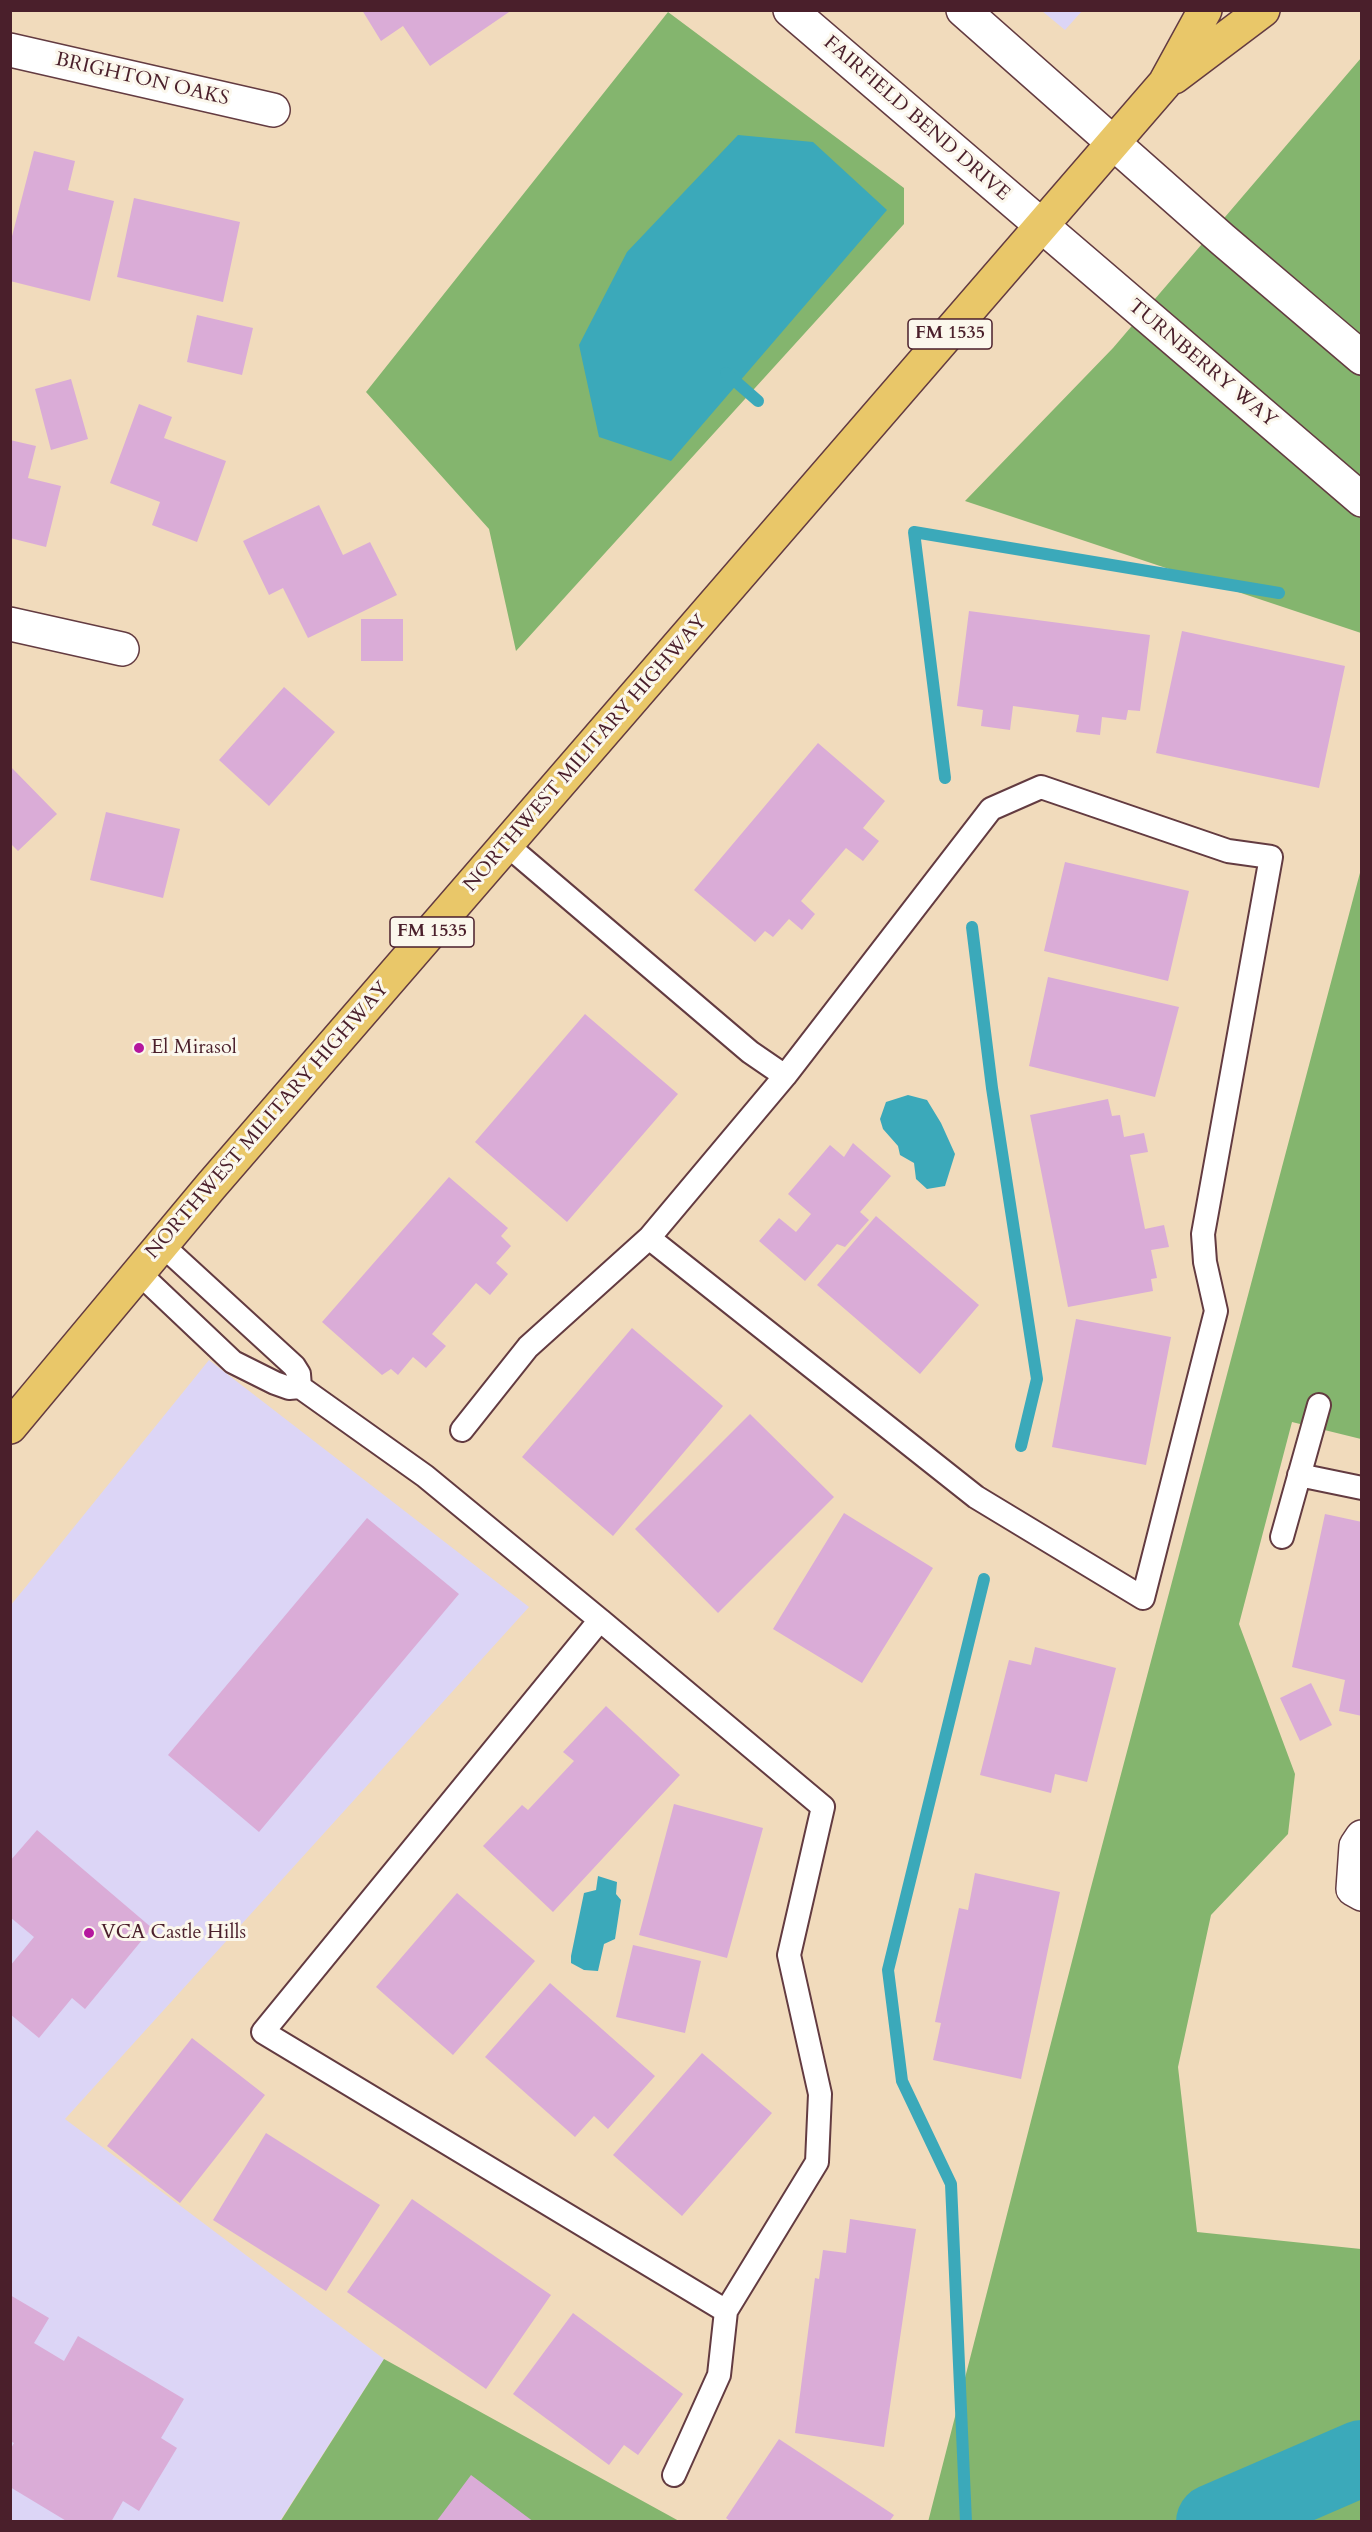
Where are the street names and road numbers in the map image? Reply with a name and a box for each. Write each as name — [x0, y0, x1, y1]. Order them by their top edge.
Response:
street label: FAIRFIELD BEND DRIVE — [818, 31, 1014, 207]
street label: BRIGHTON OAKS — [53, 48, 231, 112]
street label: TURNBERRY WAY — [1123, 295, 1281, 433]
road number: FM 1535 — [908, 319, 992, 349]
street label: NORTHWEST MILITARY HIGHWAY — [459, 611, 713, 897]
road number: FM 1535 — [390, 917, 474, 947]
street label: NORTHWEST MILITARY HIGHWAY — [141, 978, 395, 1264]

